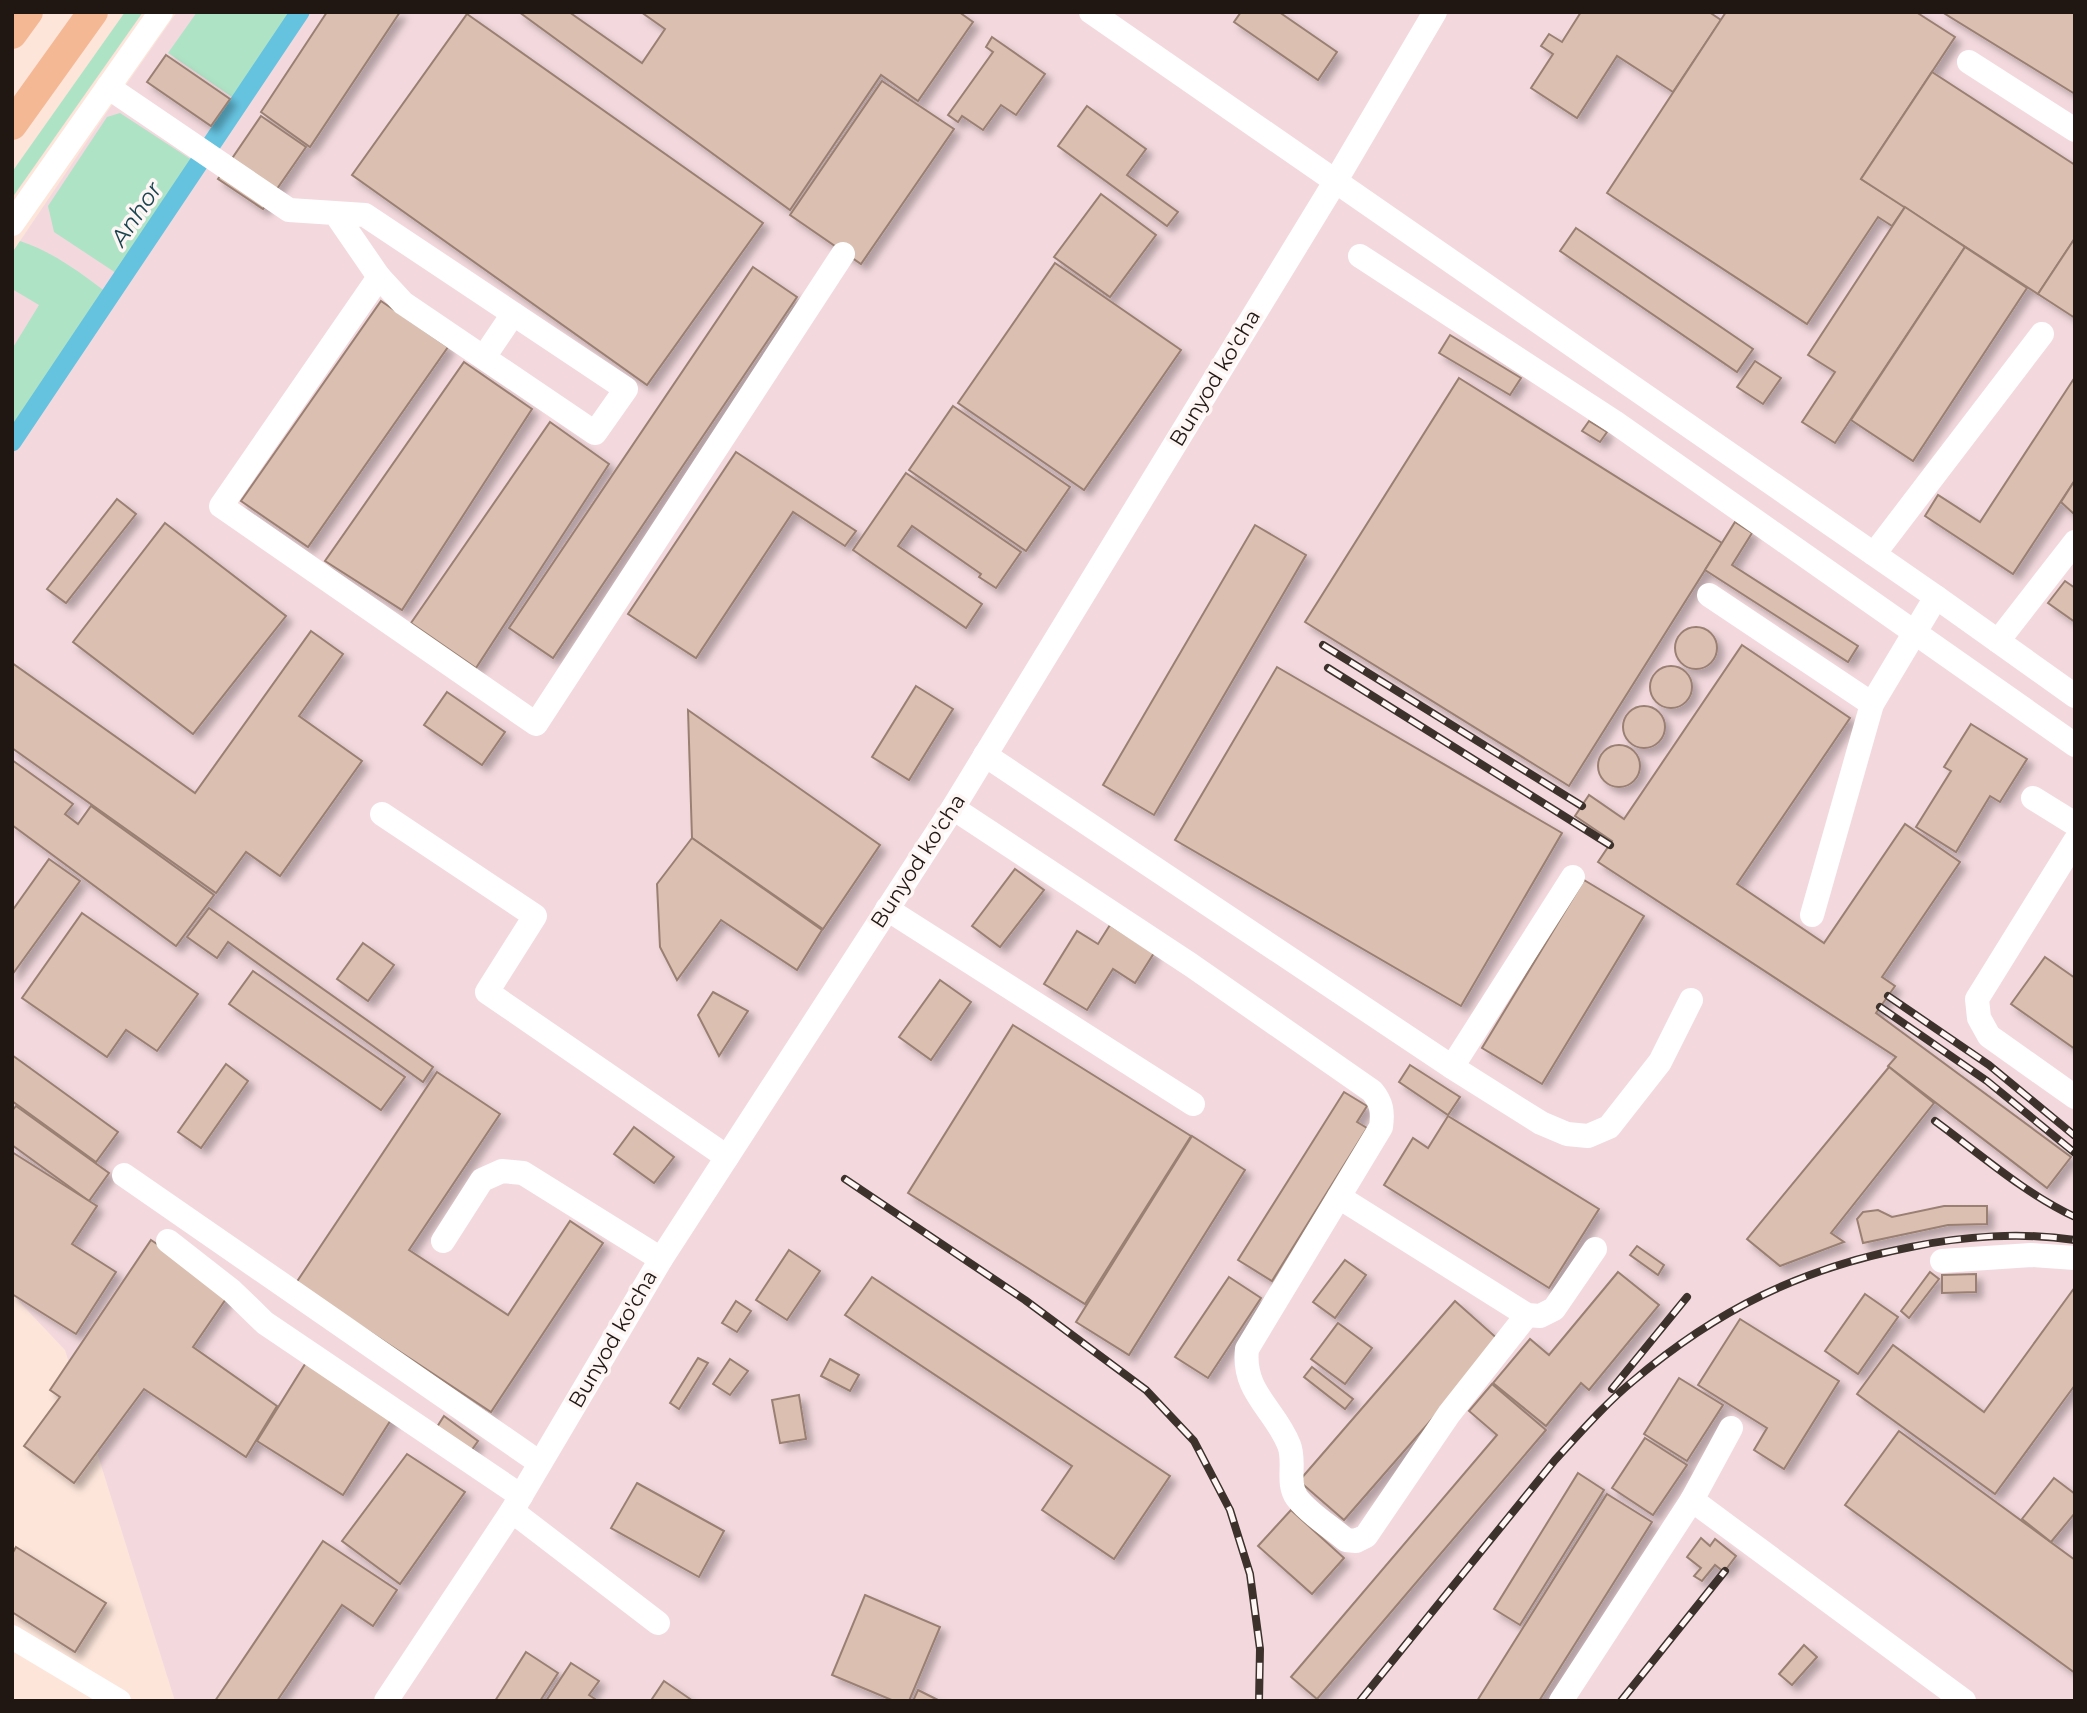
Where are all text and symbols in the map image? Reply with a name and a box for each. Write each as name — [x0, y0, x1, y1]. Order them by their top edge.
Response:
water label: Anhor — [103, 176, 168, 253]
street label: Bunyod ko'cha — [1164, 305, 1265, 451]
street label: Bunyod ko'cha — [865, 789, 970, 932]
street label: Bunyod ko'cha — [563, 1265, 662, 1412]

